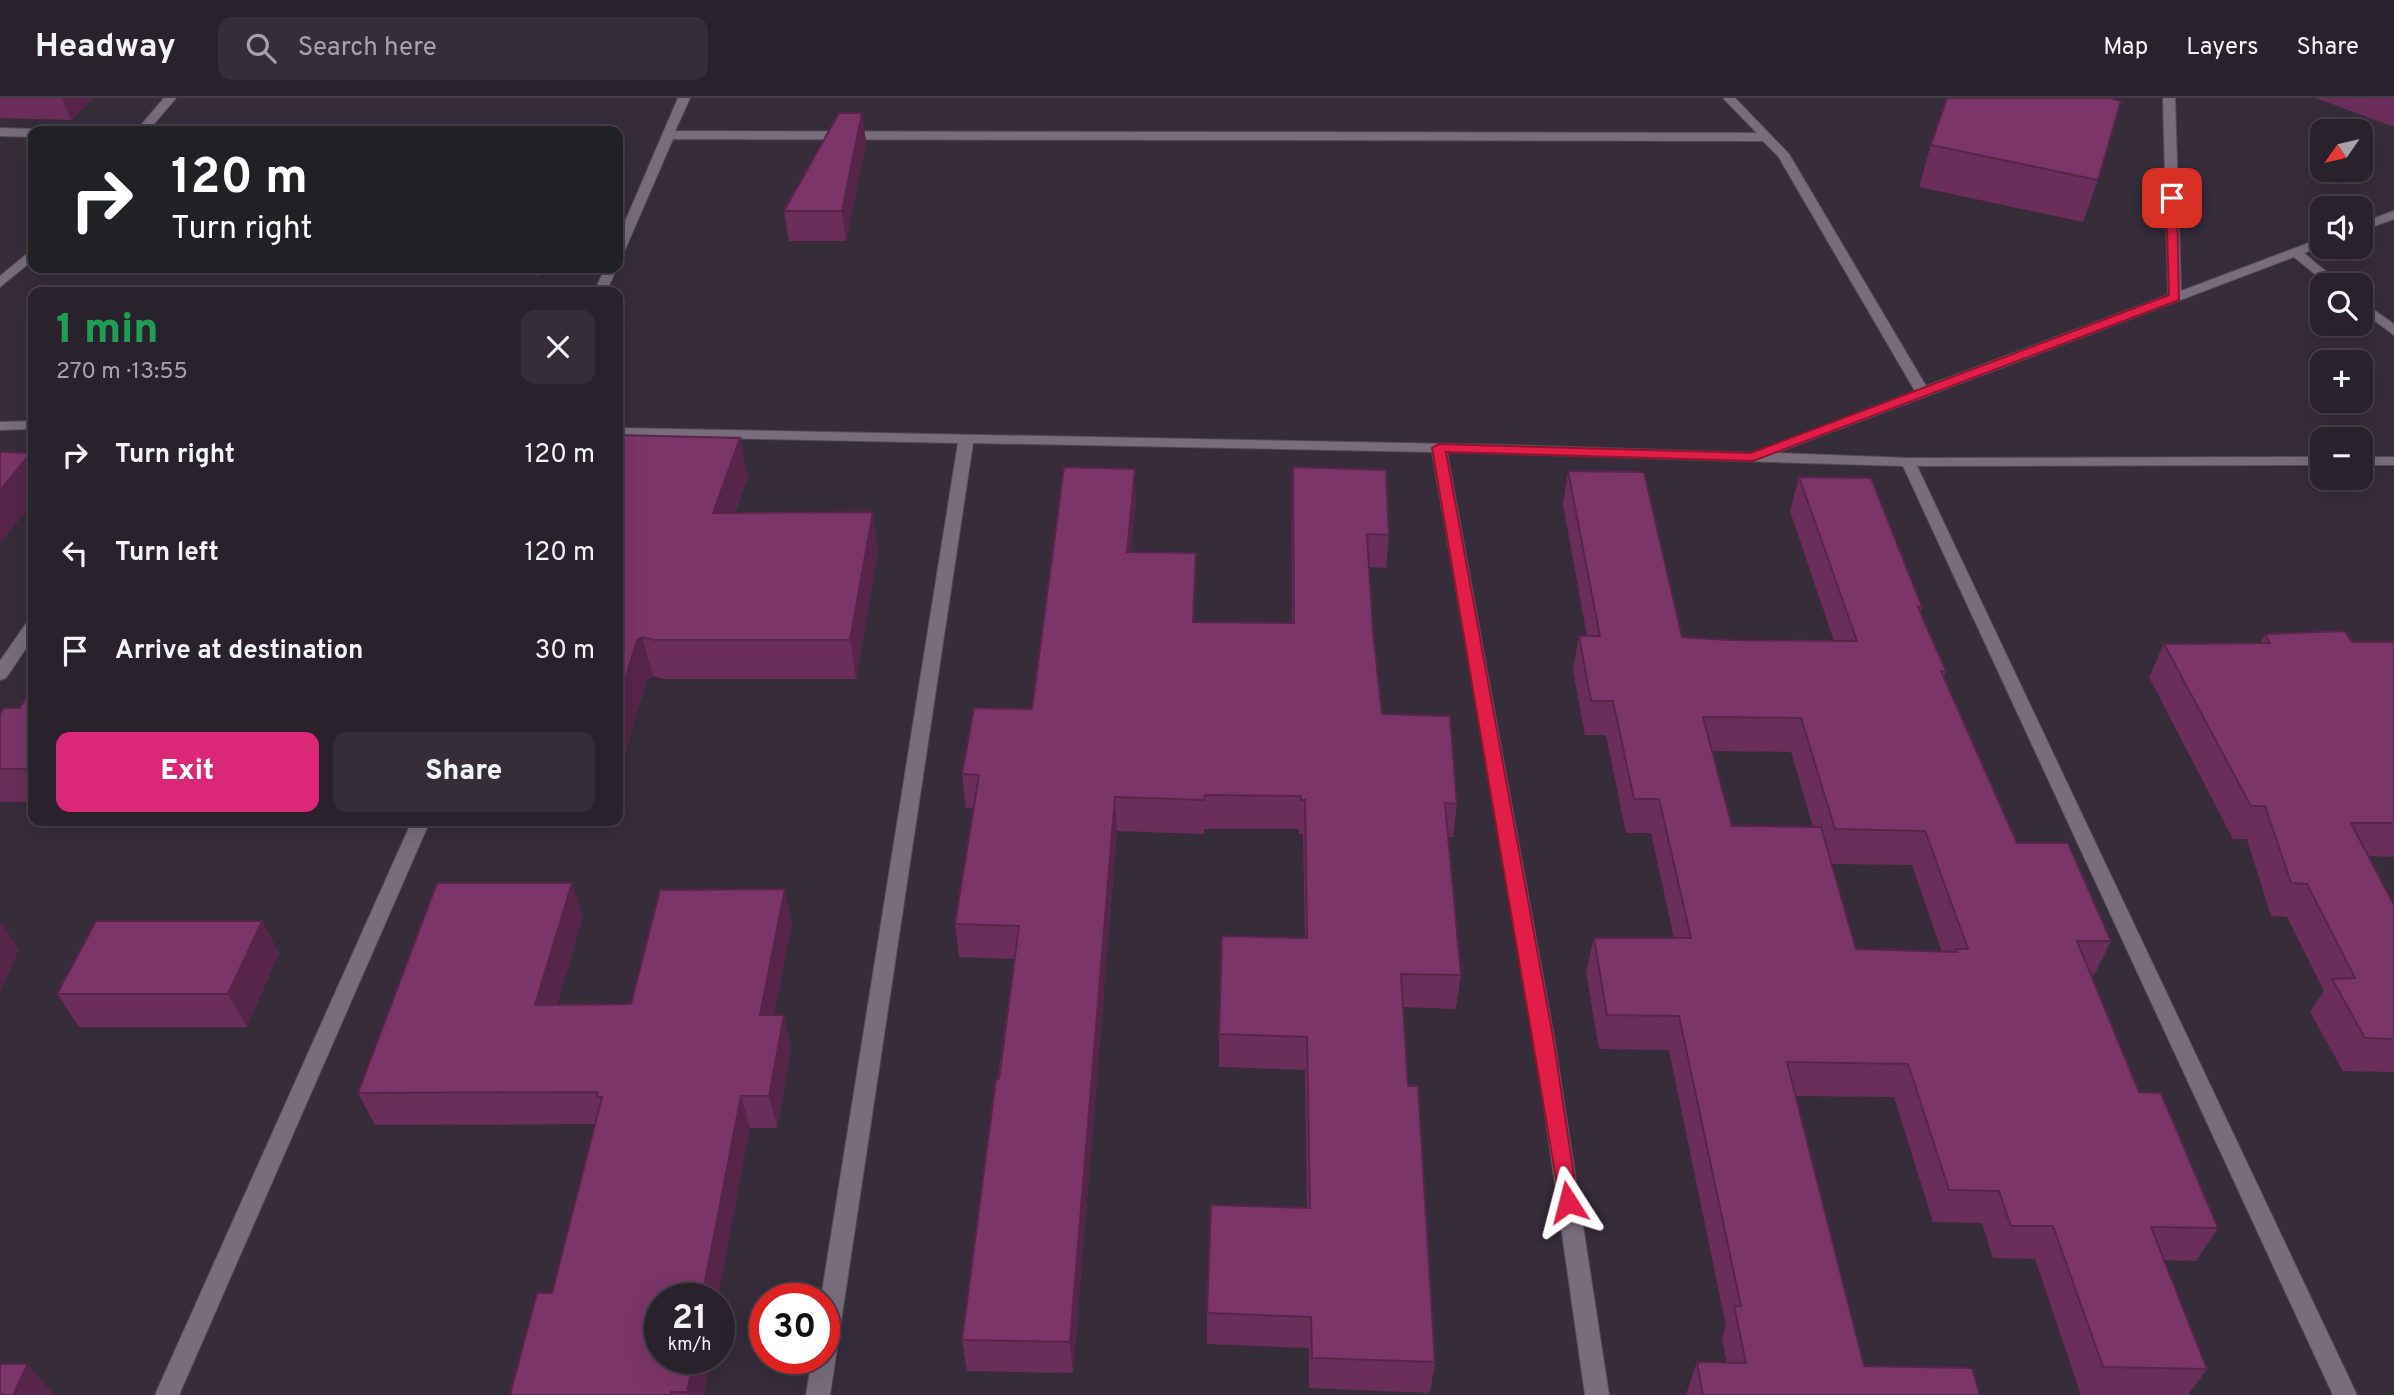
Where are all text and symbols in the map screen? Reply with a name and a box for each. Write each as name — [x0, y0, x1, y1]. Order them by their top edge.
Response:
search box — [218, 17, 708, 80]
text: Headway — [35, 27, 176, 69]
icon: search — [242, 29, 280, 67]
text: Search here — [298, 32, 437, 65]
text: Map — [2103, 33, 2148, 63]
text: Layers — [2186, 33, 2258, 63]
text: Share — [2296, 33, 2359, 63]
north arrow — [2310, 119, 2373, 182]
map controls — [2310, 119, 2373, 490]
text: 120 m — [171, 149, 308, 211]
icon: right — [56, 154, 147, 245]
pin — [2142, 168, 2202, 228]
icon: arrive — [2153, 179, 2191, 217]
button: sound — [2310, 196, 2373, 259]
text: Turn right — [171, 210, 313, 250]
button: search — [2310, 273, 2373, 336]
text: 1 min — [56, 305, 159, 358]
button: close — [521, 310, 595, 384]
button: + — [2310, 350, 2373, 413]
text: 270 m · 13:55 — [56, 358, 188, 387]
button: − — [2310, 427, 2373, 490]
icon: right — [56, 436, 94, 474]
text: Turn right — [115, 439, 235, 472]
text: 120 m — [525, 439, 595, 472]
icon: left — [56, 534, 94, 572]
text: Turn left — [115, 537, 219, 570]
text: 120 m — [525, 537, 595, 570]
icon: arrive — [56, 632, 94, 670]
text: Arrive at destination — [115, 635, 363, 668]
text: 30 m — [535, 635, 595, 668]
button: Exit — [56, 732, 319, 812]
button: Share — [333, 732, 595, 812]
position arrow — [1531, 1165, 1605, 1239]
speed limit sign: 30 — [749, 1283, 840, 1374]
text: 21 — [672, 1297, 707, 1341]
text: km/h — [668, 1334, 711, 1357]

